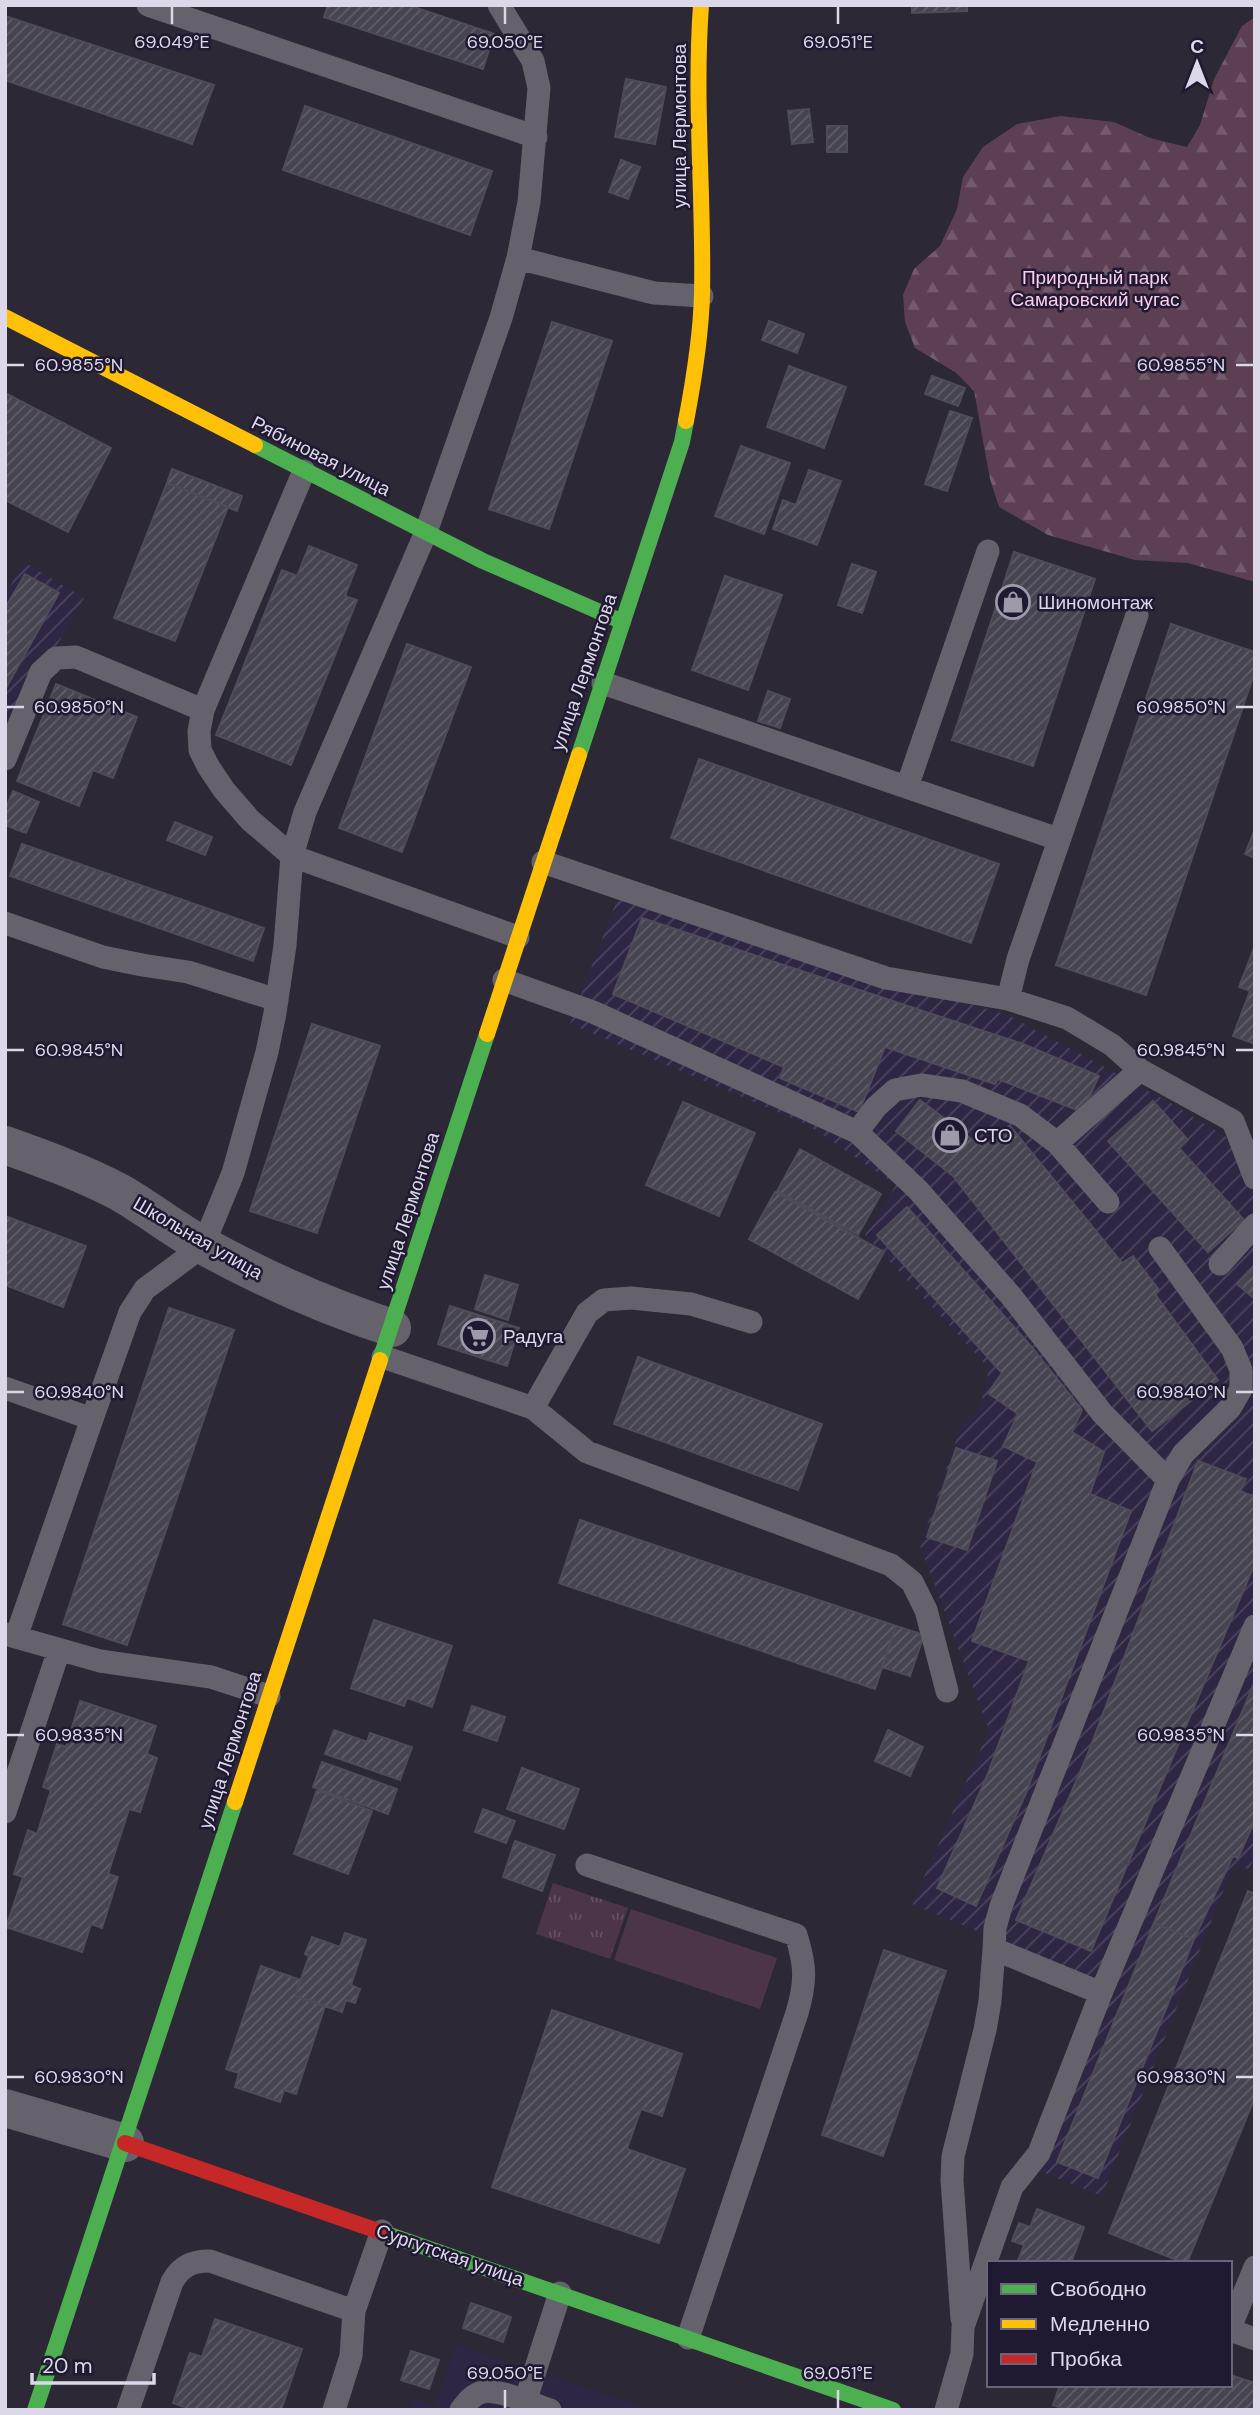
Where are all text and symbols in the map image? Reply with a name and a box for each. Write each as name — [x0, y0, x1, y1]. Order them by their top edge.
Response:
north arrow — [1162, 28, 1232, 98]
text: 69.049°E — [134, 30, 210, 54]
text: 69.050°E — [467, 30, 543, 54]
text: 69.051°E — [803, 30, 873, 54]
text: С — [1190, 34, 1204, 59]
street label: улица Лермонтова — [667, 43, 692, 208]
park label: Природный парк Самаровский чугас — [1010, 265, 1180, 312]
text: 60.9855°N — [35, 353, 123, 377]
text: 60.9855°N — [1137, 353, 1225, 377]
street label: Рябиновая улица — [247, 410, 395, 502]
shop icon: Шиномонтаж — [994, 583, 1032, 621]
street label: улица Лермонтова — [545, 590, 623, 754]
place label: Шиномонтаж — [1038, 590, 1153, 615]
text: 60.9850°N — [34, 695, 124, 719]
text: 60.9850°N — [1136, 695, 1226, 719]
text: 60.9845°N — [35, 1038, 123, 1062]
text: 60.9845°N — [1137, 1038, 1225, 1062]
shop icon: СТО — [931, 1116, 969, 1154]
place label: СТО — [974, 1123, 1013, 1148]
street label: улица Лермонтова — [371, 1128, 445, 1293]
street label: Школьная улица — [129, 1191, 268, 1285]
supermarket icon: Радуга — [459, 1317, 497, 1355]
place label: Радуга — [503, 1324, 564, 1349]
text: 60.9840°N — [34, 1380, 124, 1404]
text: 60.9840°N — [1136, 1380, 1226, 1404]
street label: улица Лермонтова — [193, 1667, 267, 1832]
text: 60.9835°N — [35, 1723, 123, 1747]
text: 60.9835°N — [1137, 1723, 1225, 1747]
text: 60.9830°N — [34, 2065, 124, 2089]
text: 60.9830°N — [1136, 2065, 1226, 2089]
street label: Сургутская улица — [373, 2218, 528, 2292]
legend — [987, 2261, 1232, 2387]
text: Свободно — [1050, 2275, 1147, 2303]
text: Медленно — [1050, 2310, 1150, 2338]
scale bar — [32, 2342, 154, 2386]
text: Пробка — [1050, 2345, 1122, 2373]
text: 20 m — [42, 2352, 93, 2380]
text: 69.050°E — [467, 2361, 543, 2385]
text: 69.051°E — [803, 2361, 873, 2385]

